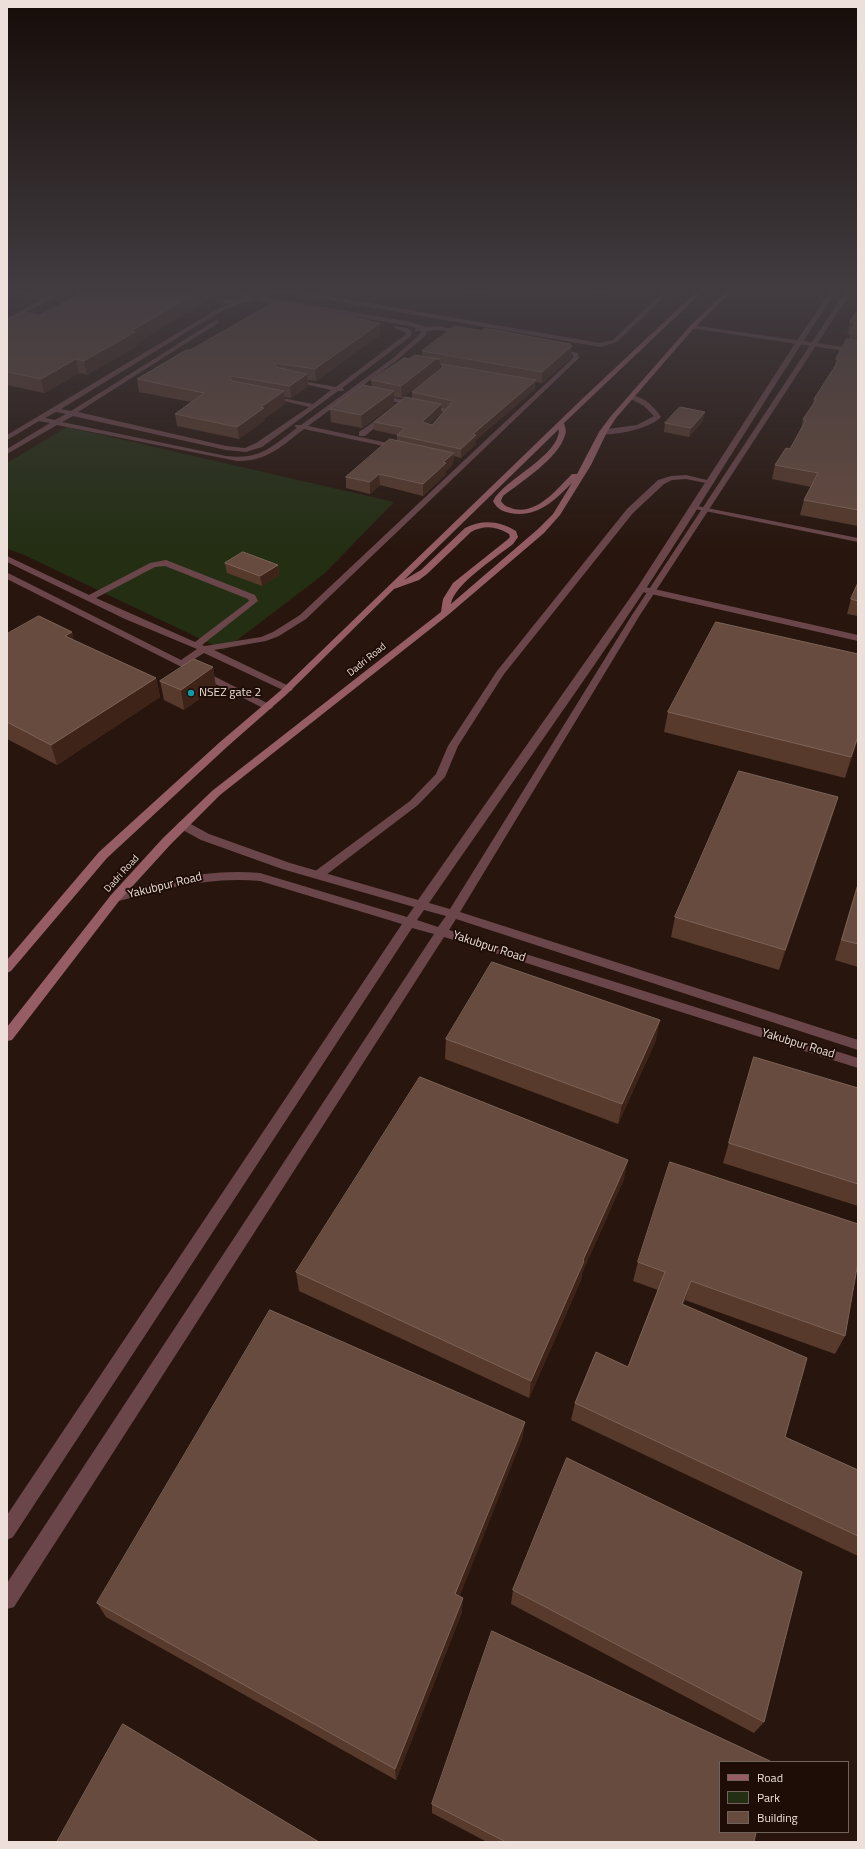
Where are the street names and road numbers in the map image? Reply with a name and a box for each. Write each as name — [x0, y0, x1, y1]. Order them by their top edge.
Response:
street label: Dadri Road — [345, 641, 389, 679]
street label: Dadri Road — [102, 853, 142, 895]
street label: Yakubpur Road — [127, 870, 203, 902]
street label: Yakubpur Road — [451, 928, 527, 966]
street label: Yakubpur Road — [760, 1026, 836, 1062]

